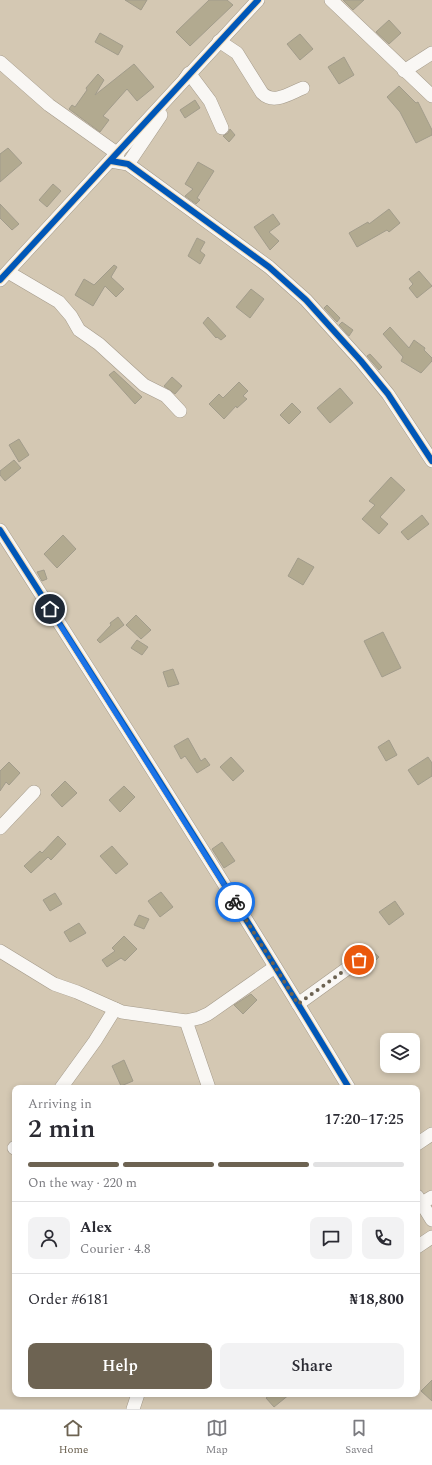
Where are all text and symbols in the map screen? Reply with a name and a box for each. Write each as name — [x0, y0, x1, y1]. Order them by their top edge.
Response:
pin — [33, 592, 67, 626]
icon: home — [39, 598, 61, 620]
courier — [215, 882, 255, 922]
icon: bike — [224, 891, 246, 913]
pin — [342, 943, 376, 977]
icon: bag — [348, 949, 370, 971]
map controls — [380, 1033, 420, 1073]
button: layers — [380, 1033, 420, 1073]
text: Arriving in — [28, 1094, 92, 1114]
text: 17:20–17:25 — [324, 1108, 404, 1131]
text: 2 min — [28, 1109, 95, 1149]
text: On the way · 220 m — [28, 1173, 137, 1193]
text: Alex — [80, 1216, 112, 1239]
button: person — [28, 1217, 70, 1259]
button: chat — [310, 1217, 352, 1259]
button: phone — [362, 1217, 404, 1259]
text: Courier · 4.8 — [80, 1239, 150, 1259]
text: Order #6181 — [28, 1288, 109, 1311]
text: ₦18,800 — [349, 1288, 404, 1311]
button: Help — [28, 1343, 212, 1389]
button: Share — [220, 1343, 404, 1389]
tab: Home — [59, 1417, 88, 1458]
tab: Map — [206, 1417, 228, 1458]
tab: Saved — [345, 1417, 373, 1458]

